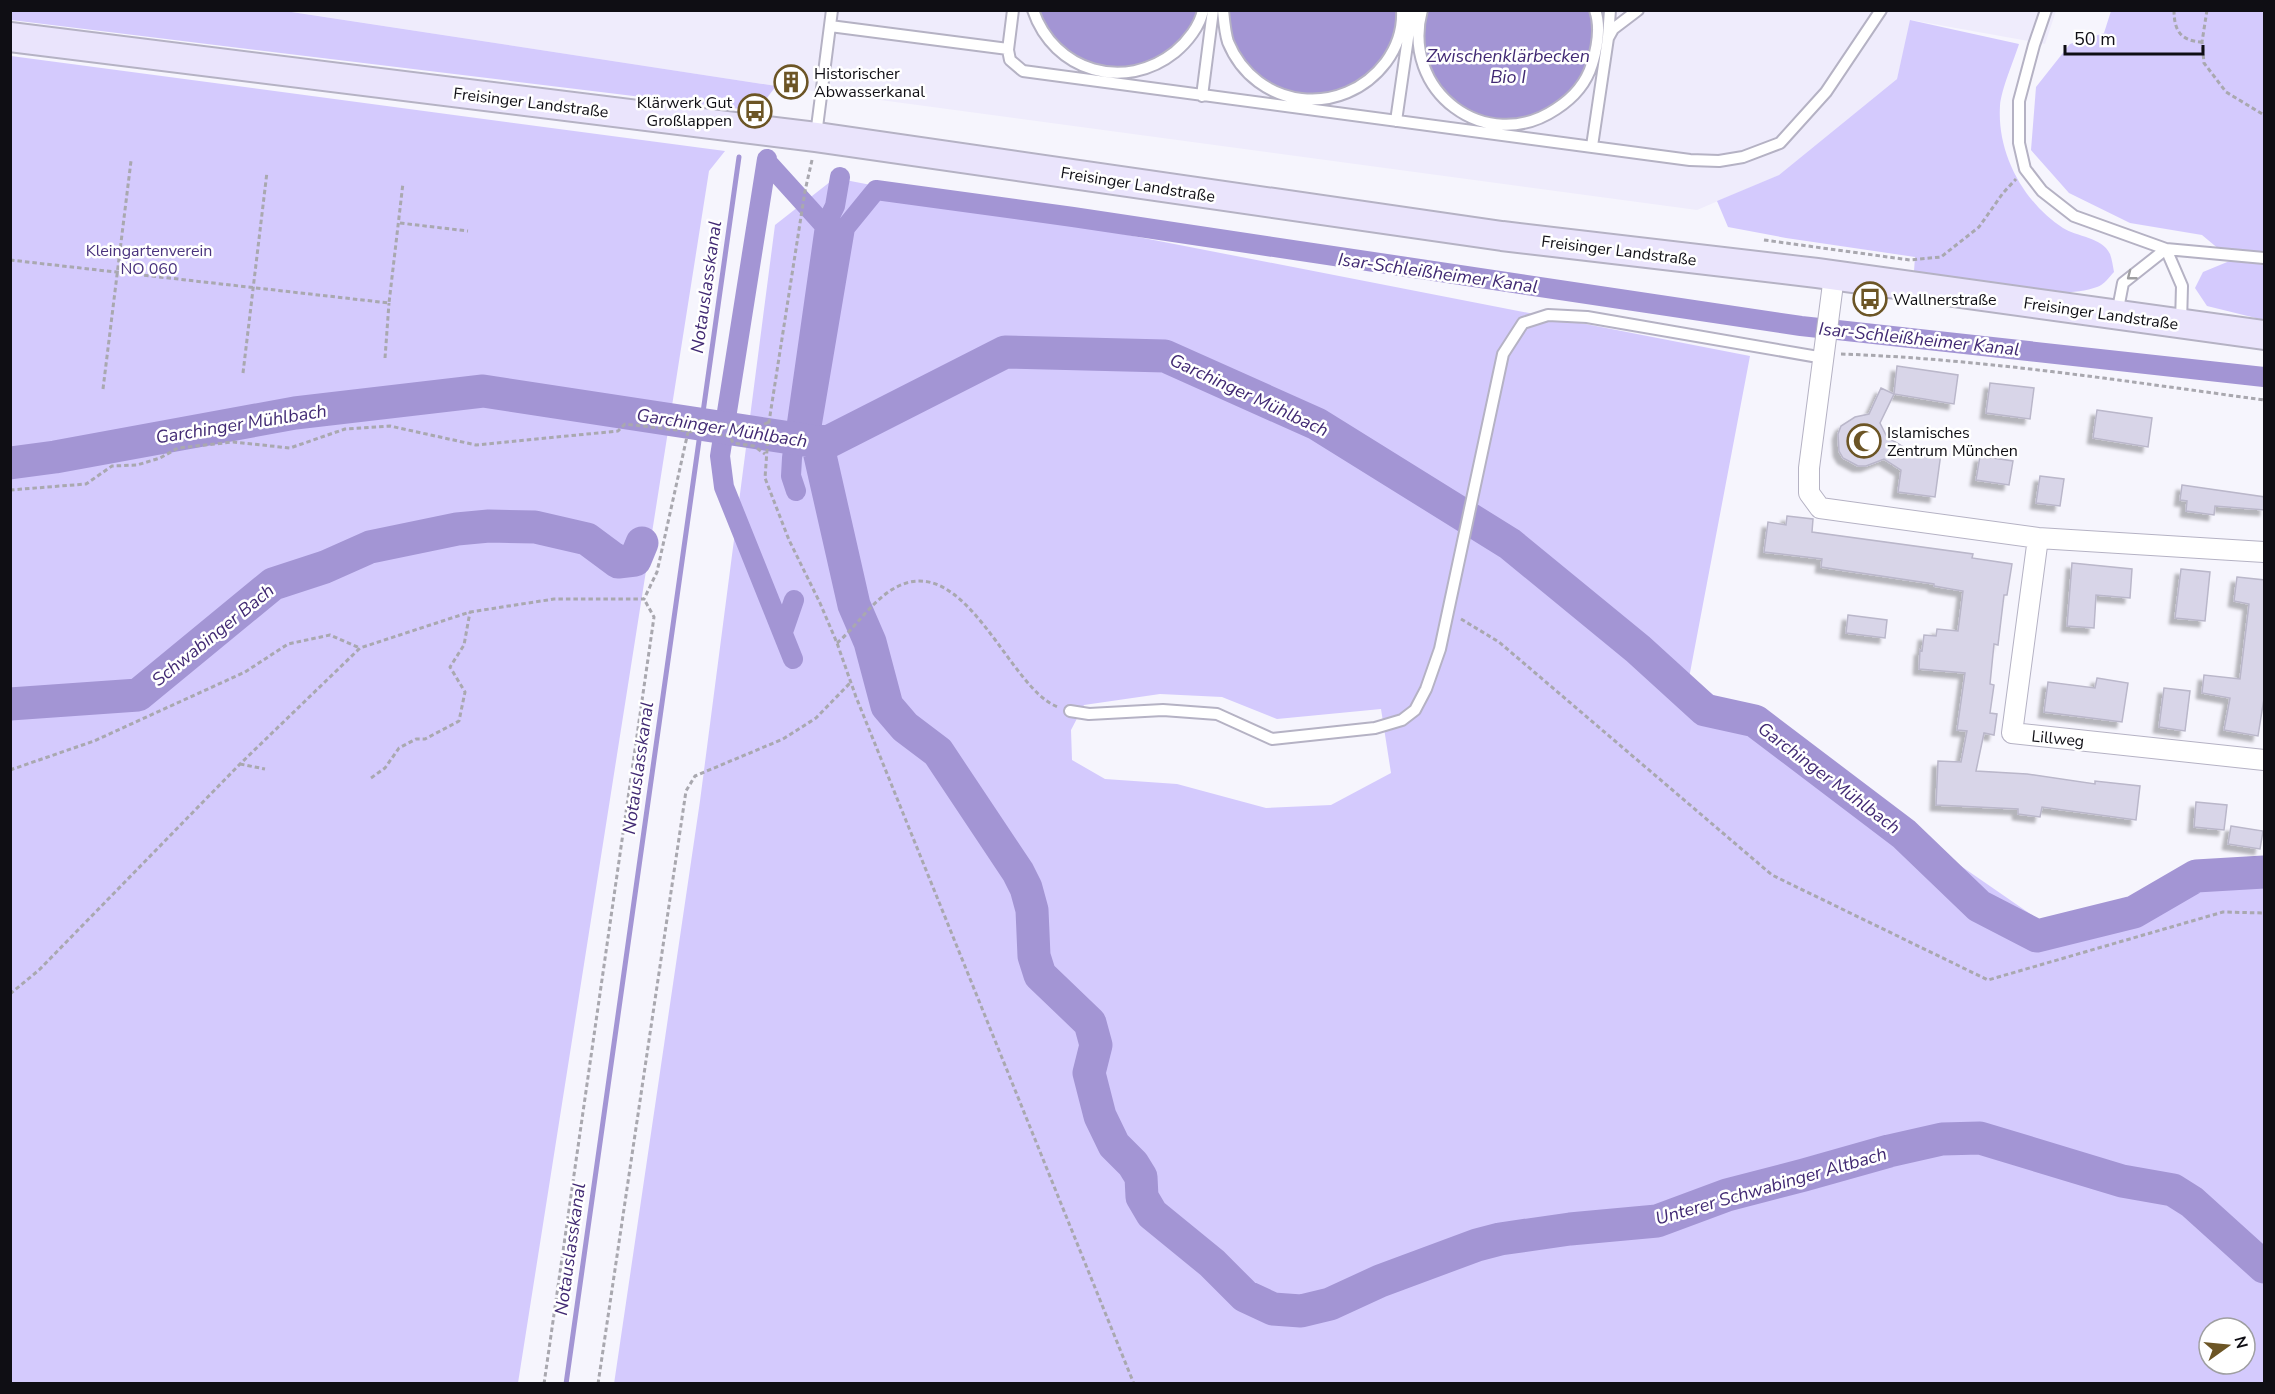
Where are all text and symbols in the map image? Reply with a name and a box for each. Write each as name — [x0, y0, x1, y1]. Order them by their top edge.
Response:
scale bar — [2065, 18, 2203, 56]
text: 50 m — [2074, 27, 2116, 51]
water label: Zwischenklärbecken Bio I — [1426, 44, 1590, 89]
place label: Historischer Abwasserkanal — [814, 63, 925, 103]
building icon: Historischer Abwasserkanal — [773, 64, 809, 100]
street label: Freisinger Landstraße — [452, 83, 610, 123]
place label: Klärwerk Gut Großlappen — [637, 92, 732, 132]
bus stop icon: Klärwerk Gut Großlappen — [737, 93, 773, 129]
street label: Freisinger Landstraße — [1059, 162, 1217, 208]
water label: Notauslasskanal — [685, 219, 727, 355]
street label: Freisinger Landstraße — [1540, 231, 1698, 271]
park label: Kleingartenverein NO 060 — [86, 240, 212, 280]
water label: Isar-Schleißheimer Kanal — [1336, 247, 1540, 299]
one-way arrow — [2127, 269, 2138, 280]
bus stop icon: Wallnerstraße — [1852, 281, 1888, 317]
place label: Wallnerstraße — [1893, 289, 1997, 311]
street label: Freisinger Landstraße — [2022, 292, 2180, 336]
water label: Isar-Schleißheimer Kanal — [1817, 317, 2021, 361]
water label: Garchinger Mühlbach — [1166, 348, 1332, 442]
water label: Garchinger Mühlbach — [154, 399, 328, 449]
water label: Garchinger Mühlbach — [635, 403, 809, 453]
place label: Islamisches Zentrum München — [1887, 422, 2018, 462]
mosque icon: Islamisches Zentrum München — [1846, 423, 1882, 459]
water label: Schwabinger Bach — [147, 578, 279, 692]
water label: Notauslasskanal — [617, 700, 659, 836]
water label: Garchinger Mühlbach — [1753, 716, 1905, 840]
street label: Lillweg — [2030, 725, 2085, 753]
water label: Unterer Schwabinger Altbach — [1653, 1141, 1889, 1231]
water label: Notauslasskanal — [549, 1181, 591, 1317]
north arrow — [2197, 1316, 2257, 1376]
text: N — [2228, 1334, 2253, 1351]

